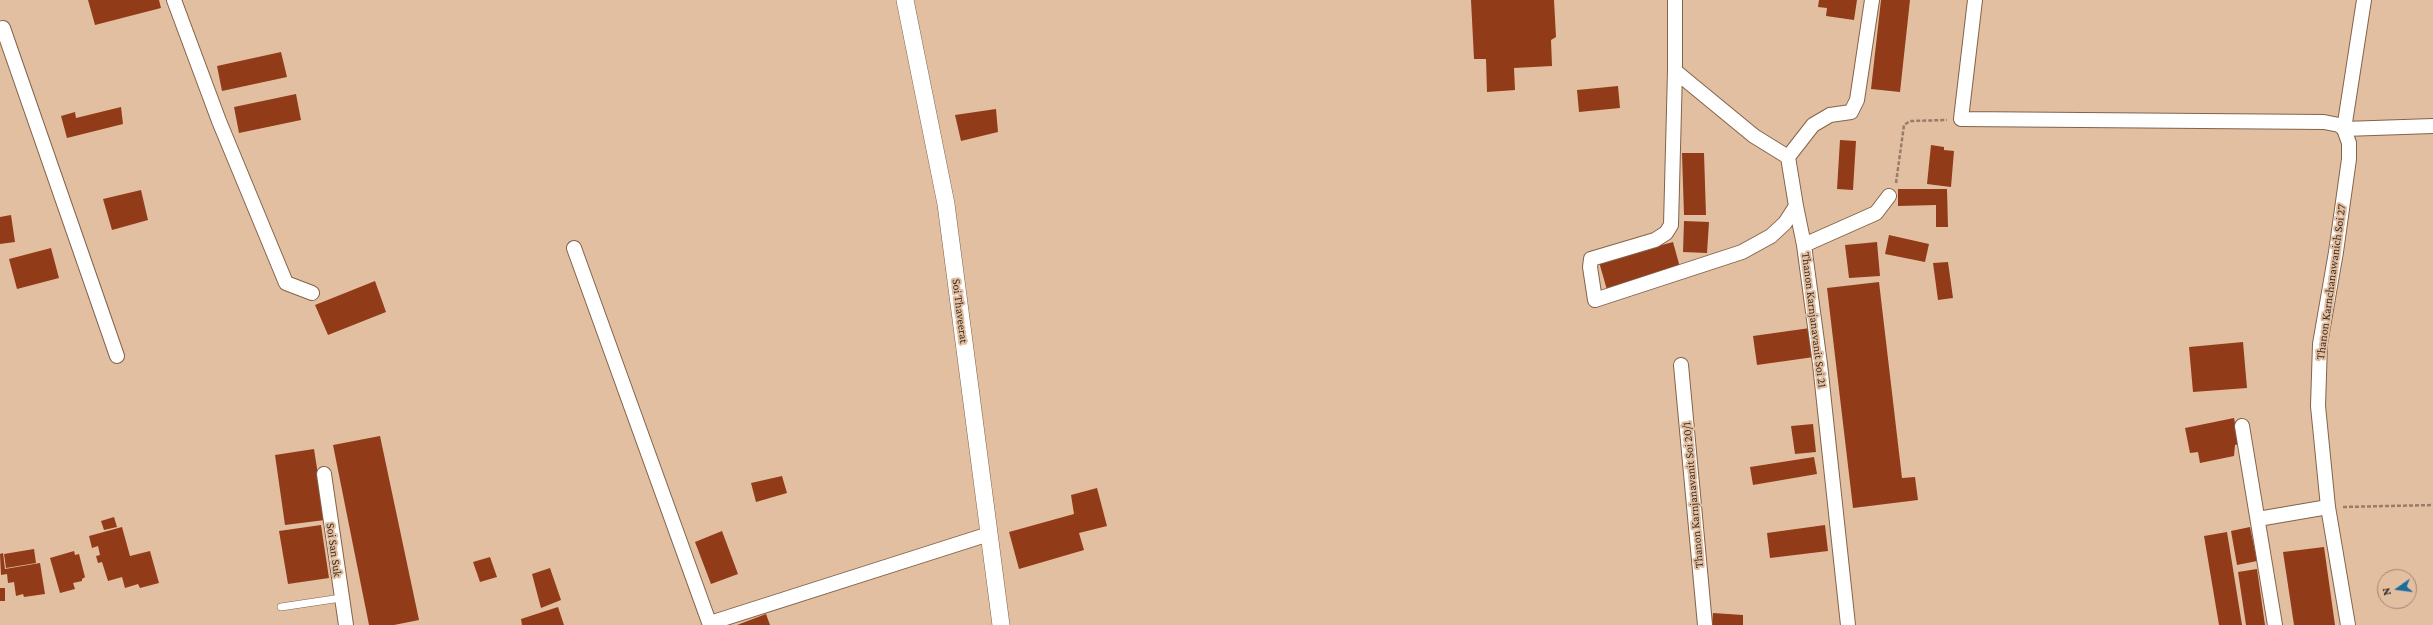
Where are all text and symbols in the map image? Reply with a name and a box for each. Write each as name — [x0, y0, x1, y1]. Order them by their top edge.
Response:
street label: Thanon Karnchanawanich Soi 27 — [2313, 203, 2349, 361]
street label: Thanon Karnjanavanit Soi 21 — [1799, 251, 1829, 389]
street label: Soi Thaveerat — [949, 278, 971, 344]
street label: Thanon Karnjanavanit Soi 20/1 — [1679, 421, 1707, 569]
street label: Soi San Suk — [323, 522, 345, 578]
north arrow — [2377, 569, 2417, 609]
text: N — [2380, 587, 2393, 597]

